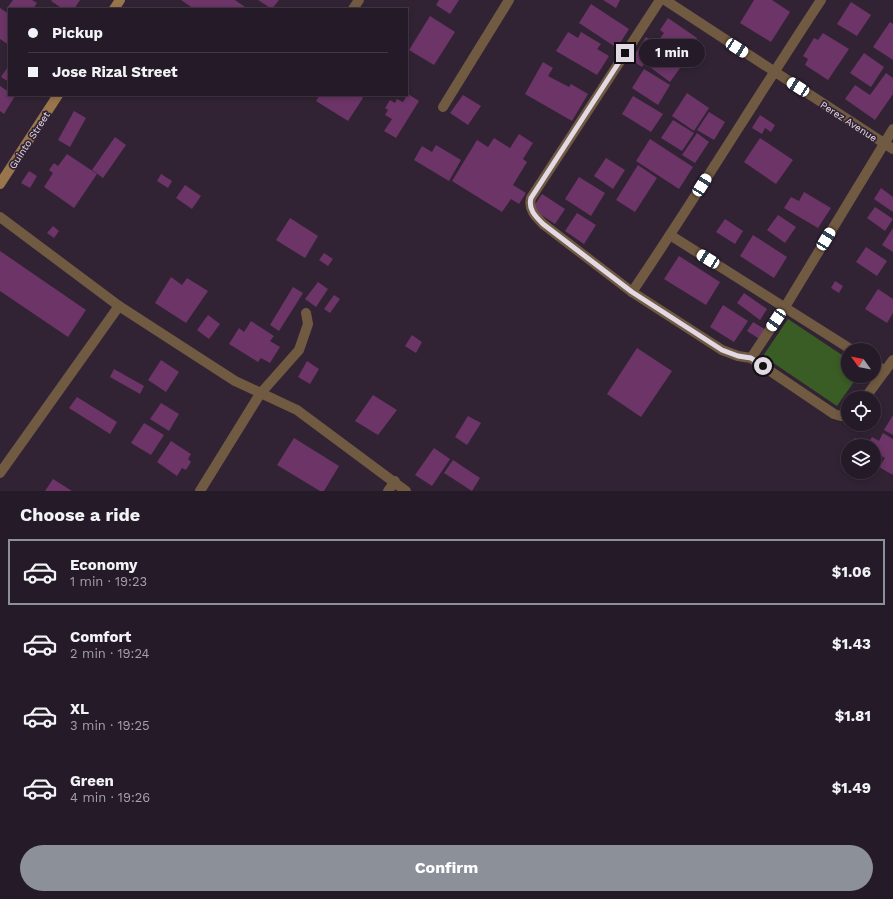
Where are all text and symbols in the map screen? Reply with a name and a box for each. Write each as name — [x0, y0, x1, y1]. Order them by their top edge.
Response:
text: Pickup — [52, 24, 103, 42]
car — [724, 36, 750, 60]
callout: 1 min — [639, 39, 705, 67]
route end — [616, 44, 634, 62]
text: 1 min — [655, 45, 689, 60]
text: Jose Rizal Street — [52, 63, 178, 81]
car — [785, 75, 811, 99]
street label: Perez Avenue — [818, 99, 879, 144]
street label: Guinto Street — [7, 109, 52, 171]
car — [691, 172, 713, 198]
car — [815, 226, 837, 252]
car — [695, 248, 721, 270]
car — [764, 307, 788, 333]
north arrow — [841, 343, 881, 383]
map controls — [841, 343, 881, 479]
route start — [754, 357, 772, 375]
button: locate — [841, 391, 881, 431]
button: layers — [841, 439, 881, 479]
text: Choose a ride — [20, 504, 140, 525]
icon: car — [22, 554, 58, 590]
text: Economy — [70, 556, 137, 574]
text: $1.06 — [832, 563, 871, 581]
text: 1 min · 19:23 — [70, 574, 147, 589]
icon: car — [22, 626, 58, 662]
text: Comfort — [70, 628, 131, 646]
text: $1.43 — [832, 635, 871, 653]
text: 2 min · 19:24 — [70, 646, 150, 661]
icon: car — [22, 698, 58, 734]
text: XL — [70, 700, 89, 718]
text: $1.81 — [835, 707, 871, 725]
text: 3 min · 19:25 — [70, 718, 150, 733]
icon: car — [22, 770, 58, 806]
text: Green — [70, 772, 114, 790]
text: $1.49 — [832, 779, 871, 797]
text: 4 min · 19:26 — [70, 790, 150, 805]
button: Confirm — [20, 845, 873, 891]

